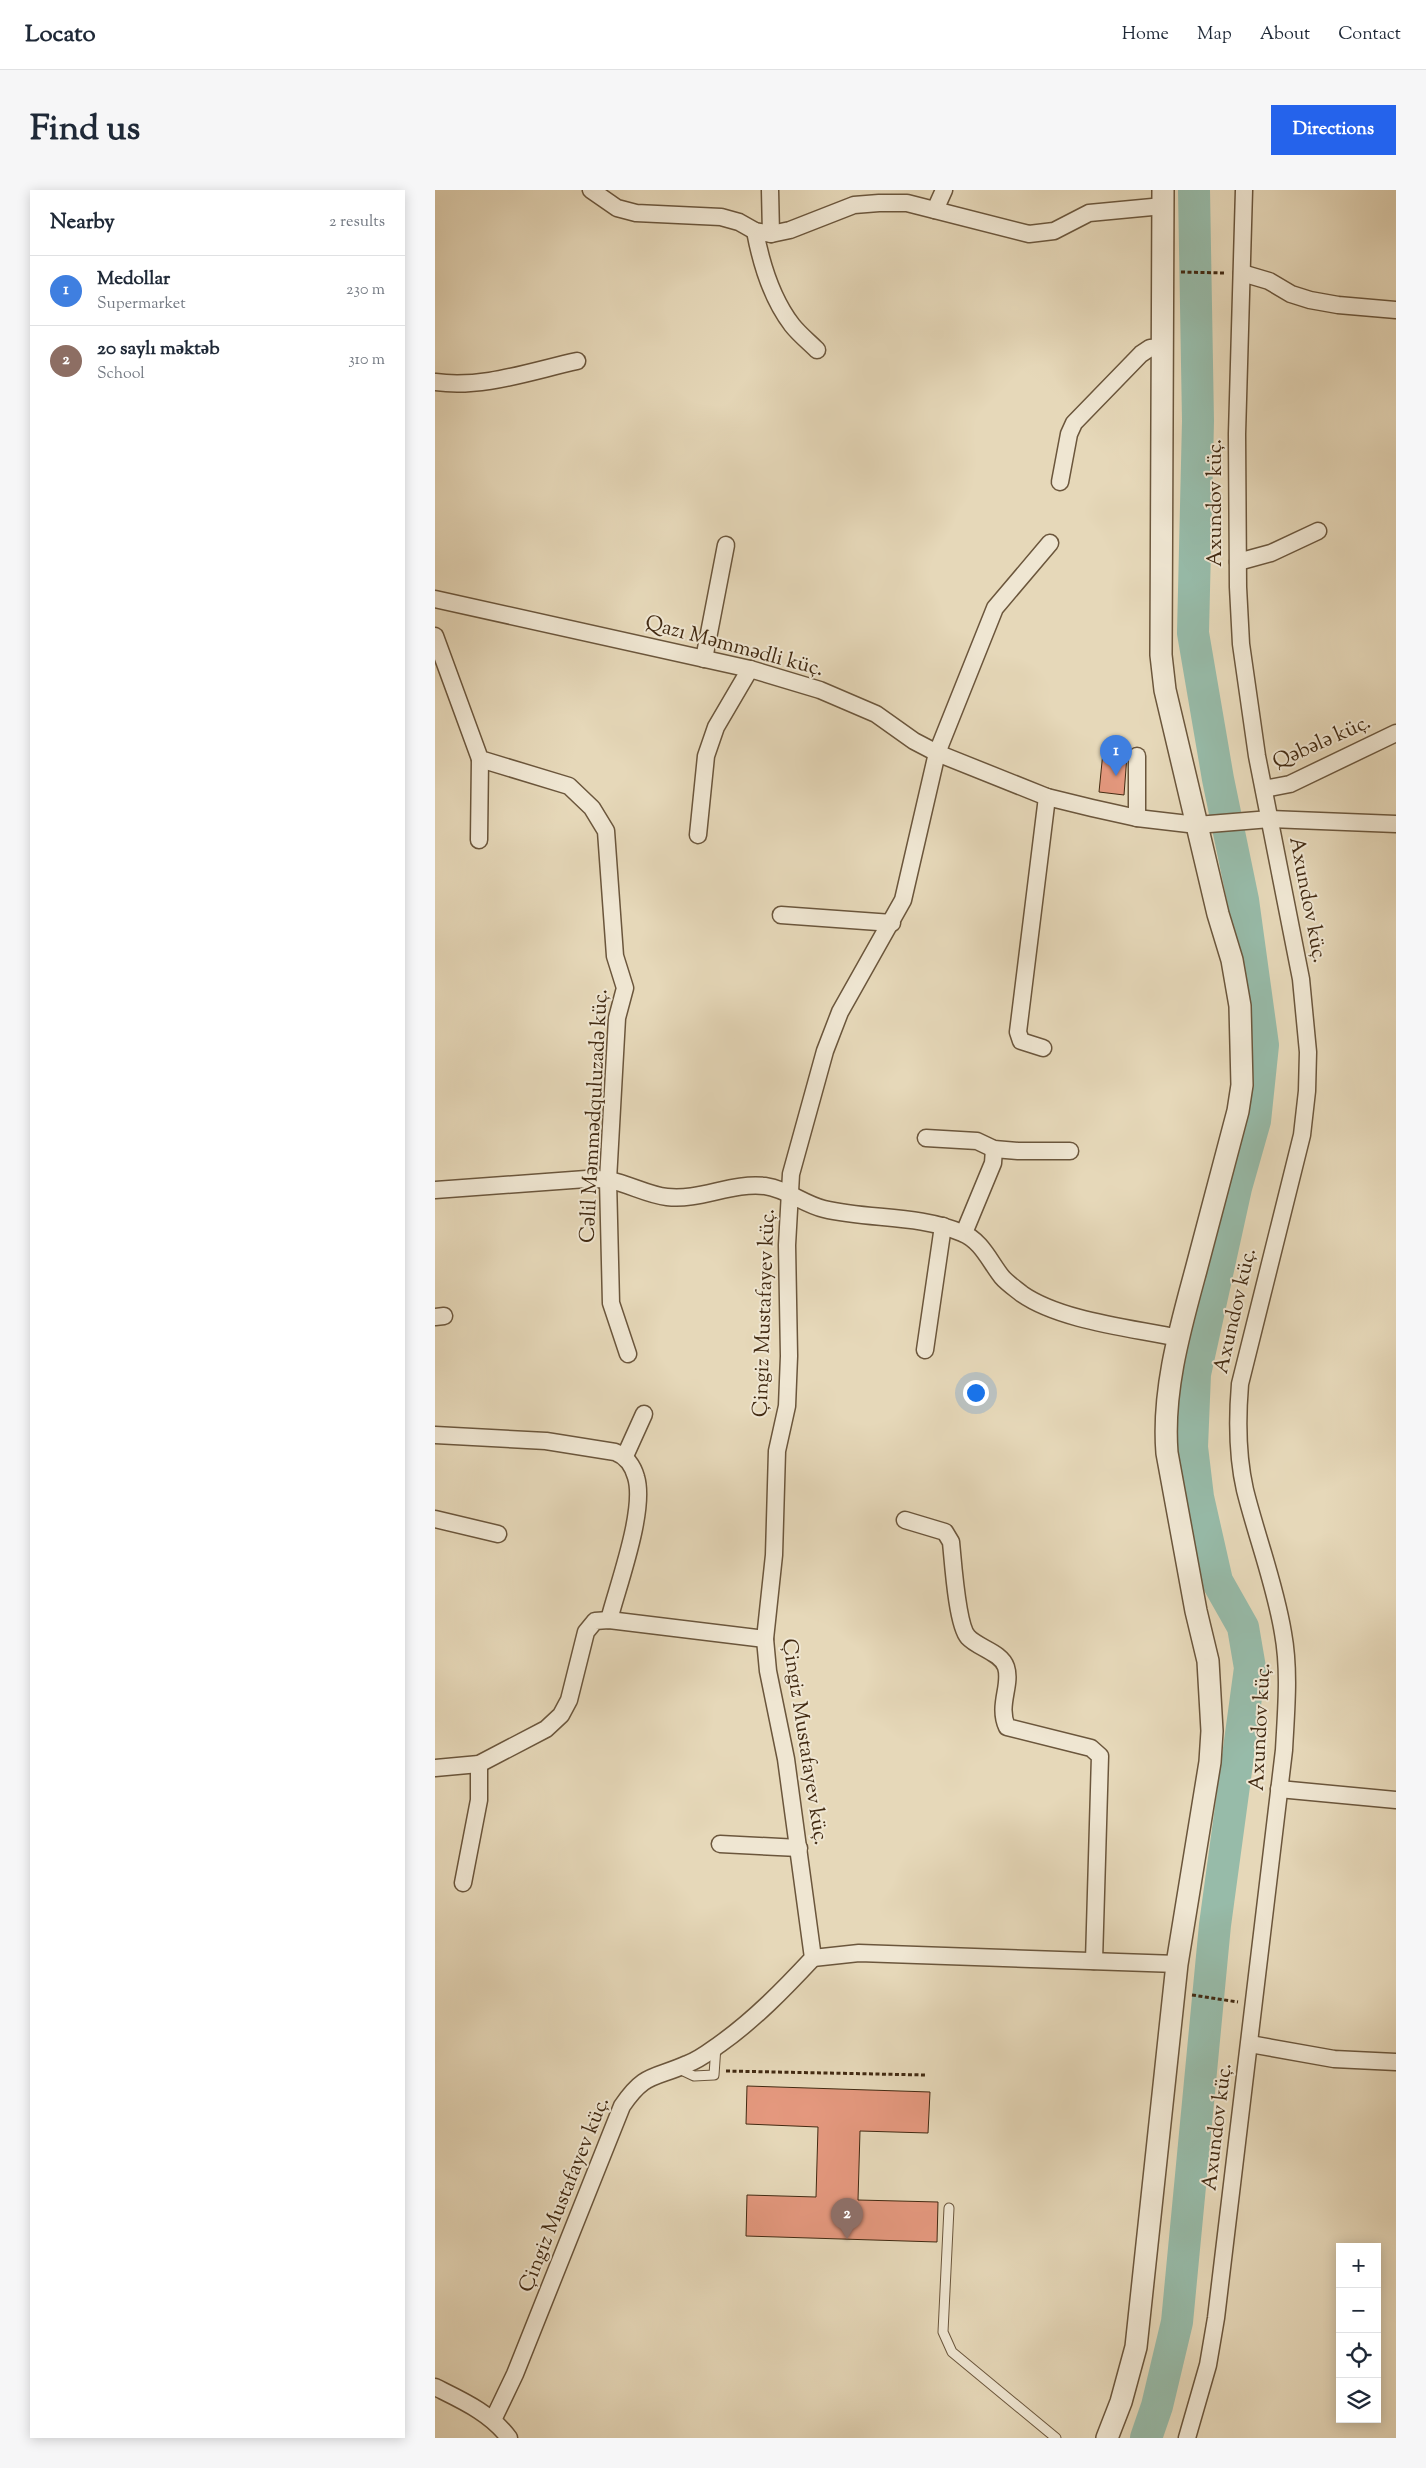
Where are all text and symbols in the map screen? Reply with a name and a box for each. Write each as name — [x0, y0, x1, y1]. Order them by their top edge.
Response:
text: Locato — [25, 18, 96, 52]
text: Home — [1122, 22, 1169, 48]
text: Map — [1197, 22, 1232, 48]
text: About — [1260, 22, 1310, 48]
text: Contact — [1338, 22, 1401, 48]
text: Find us — [30, 105, 140, 156]
button: Directions — [1271, 105, 1396, 155]
text: Nearby — [50, 208, 115, 238]
text: 2 results — [329, 211, 385, 234]
text: Medollar — [97, 266, 170, 293]
text: 1 — [63, 279, 69, 302]
text: 230 m — [346, 279, 385, 302]
text: Supermarket — [97, 293, 186, 316]
text: 20 saylı məktəb — [97, 336, 220, 363]
text: 2 — [62, 349, 70, 372]
text: 310 m — [348, 349, 385, 372]
text: School — [97, 363, 145, 386]
street label: Axundov küç. — [1201, 439, 1231, 567]
street label: Qazı Məmmədli küç. — [641, 609, 827, 685]
street label: Qəbələ küç. — [1268, 708, 1376, 778]
pin: 1 — [1100, 735, 1132, 776]
street label: Axundov küç. — [1280, 834, 1334, 966]
street label: Cəlil Məmmədquluzadə küç. — [573, 988, 617, 1244]
street label: Çingiz Mustafayev küç. — [746, 1208, 784, 1418]
street label: Axundov küç. — [1207, 1245, 1265, 1377]
your location — [963, 1380, 989, 1406]
street label: Çingiz Mustafayev küç. — [773, 1637, 835, 1847]
street label: Axundov küç. — [1243, 1662, 1279, 1792]
street label: Axundov küç. — [1195, 2062, 1241, 2192]
street label: Çingiz Mustafayev küç. — [512, 2093, 618, 2297]
pin: 2 — [831, 2198, 863, 2239]
map controls — [1336, 2243, 1381, 2423]
button: + — [1336, 2243, 1381, 2288]
button: − — [1336, 2288, 1381, 2333]
button: locate — [1336, 2333, 1381, 2378]
button: layers — [1336, 2378, 1381, 2423]

